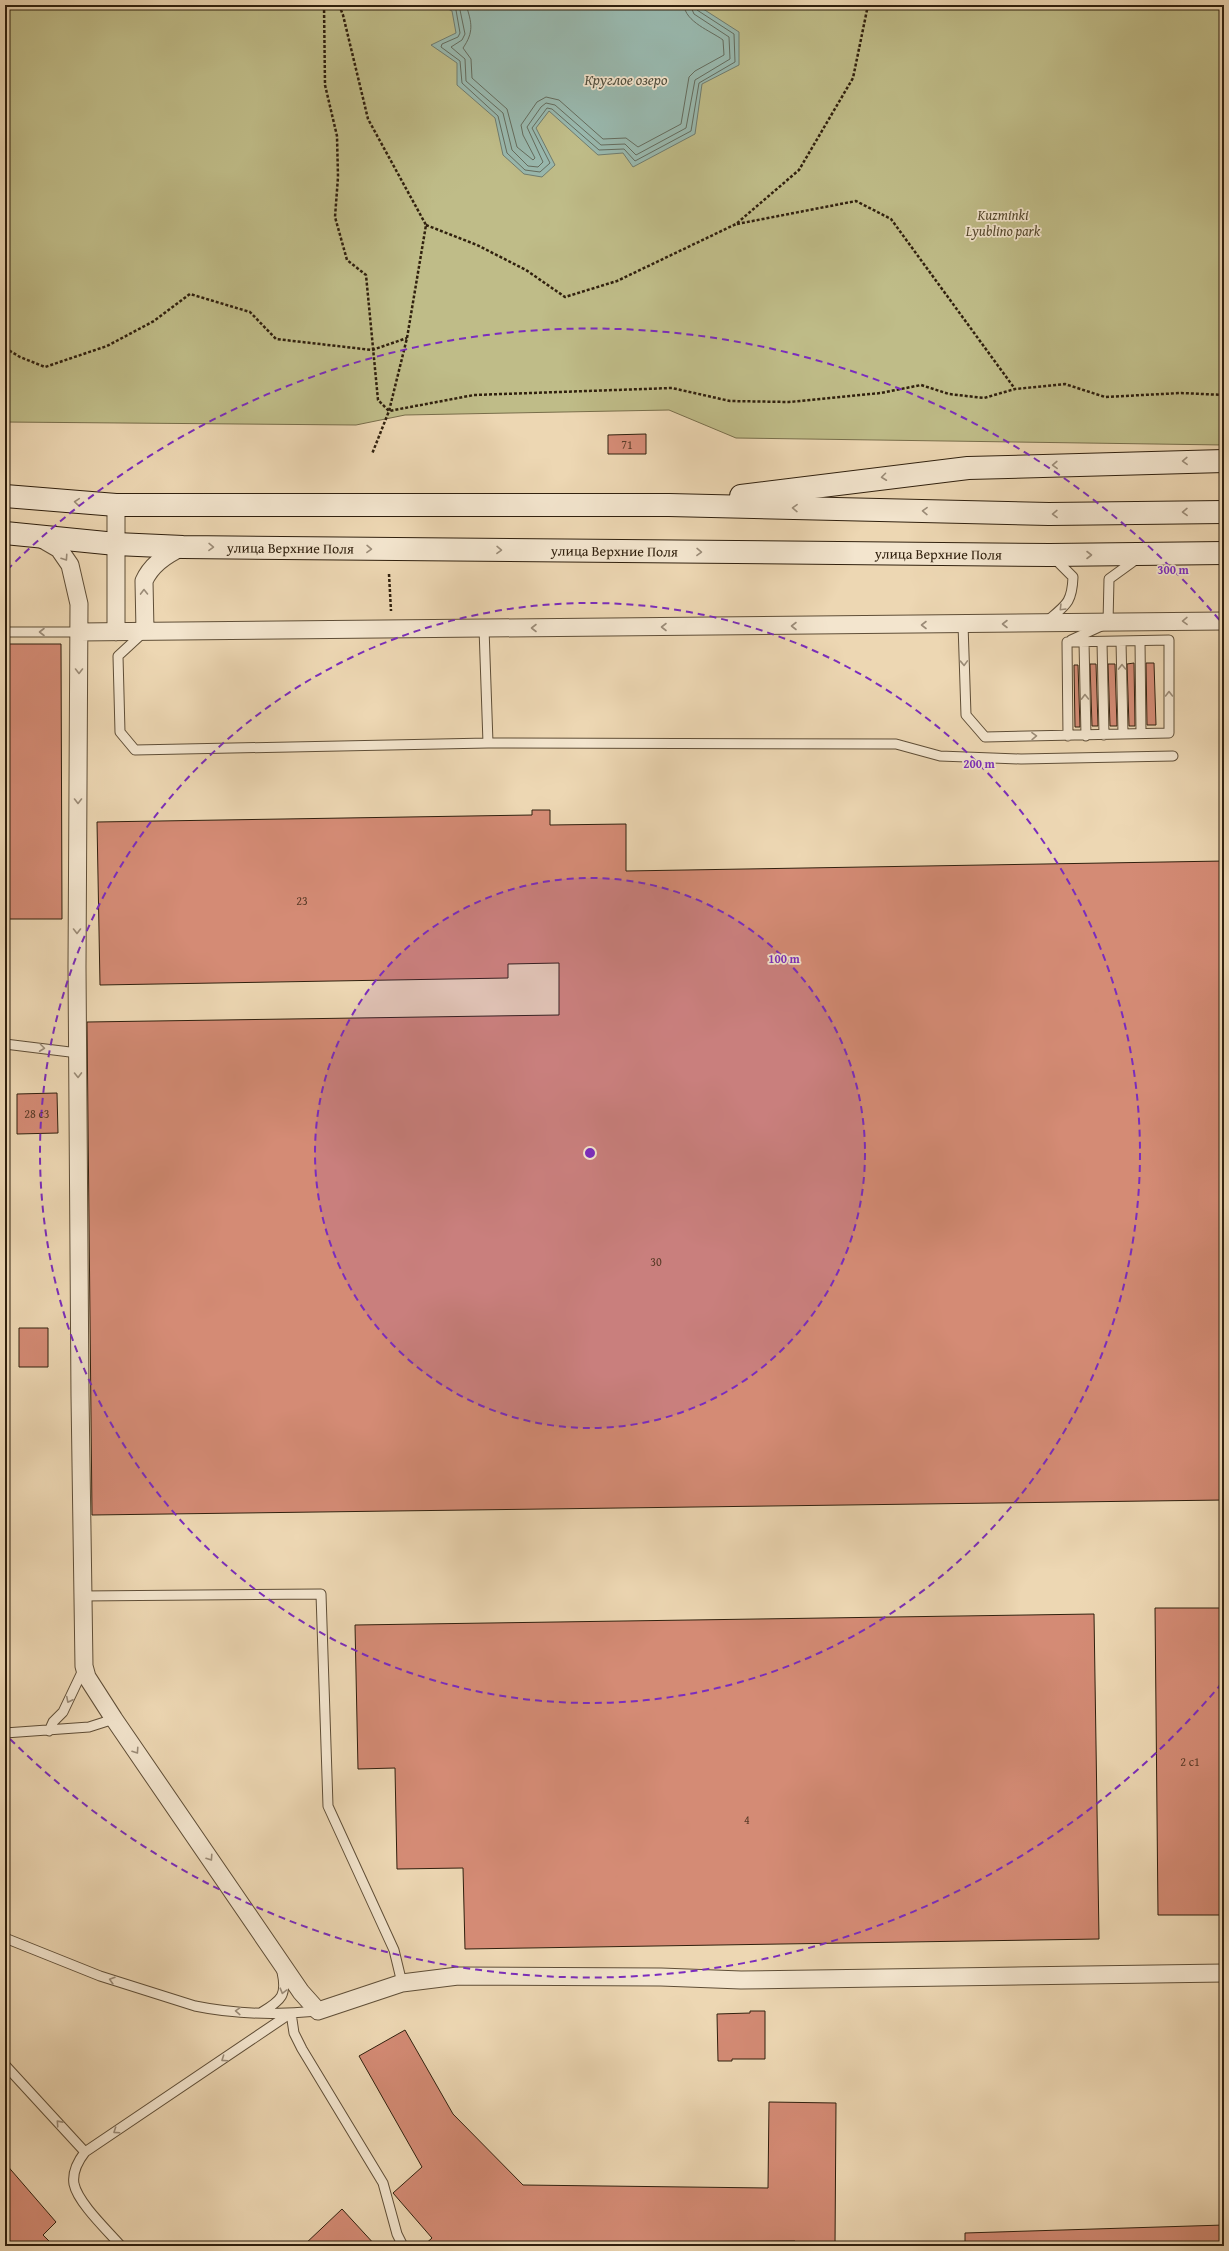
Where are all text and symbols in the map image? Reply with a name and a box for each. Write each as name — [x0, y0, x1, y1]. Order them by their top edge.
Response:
water label: Круглое озеро — [585, 69, 668, 90]
park label: Kuzminki Lyublino park — [965, 205, 1041, 241]
house number: 71 — [621, 436, 633, 453]
one-way arrow — [1182, 457, 1188, 466]
one-way arrow — [1052, 461, 1058, 469]
one-way arrow — [881, 472, 887, 481]
one-way arrow — [74, 497, 80, 506]
one-way arrow — [792, 504, 798, 512]
one-way arrow — [922, 507, 928, 515]
one-way arrow — [1182, 508, 1188, 516]
one-way arrow — [1052, 510, 1058, 518]
street label: улица Верхние Поля — [226, 537, 354, 559]
street label: улица Верхние Поля — [550, 540, 678, 562]
one-way arrow — [208, 543, 214, 551]
street label: улица Верхние Поля — [874, 543, 1002, 565]
one-way arrow — [366, 545, 372, 553]
one-way arrow — [496, 546, 502, 554]
one-way arrow — [696, 548, 702, 556]
one-way arrow — [1086, 551, 1092, 559]
one-way arrow — [60, 553, 67, 560]
text: 300 m — [1157, 561, 1190, 578]
one-way arrow — [140, 589, 148, 595]
one-way arrow — [1059, 604, 1067, 611]
one-way arrow — [1182, 617, 1188, 626]
one-way arrow — [1002, 620, 1008, 628]
one-way arrow — [921, 621, 927, 629]
one-way arrow — [791, 622, 797, 630]
one-way arrow — [661, 623, 667, 631]
one-way arrow — [531, 624, 537, 632]
one-way arrow — [39, 628, 45, 636]
one-way arrow — [960, 660, 968, 666]
one-way arrow — [1117, 664, 1126, 670]
one-way arrow — [75, 668, 83, 674]
one-way arrow — [1165, 691, 1173, 697]
one-way arrow — [1081, 694, 1089, 700]
one-way arrow — [1031, 732, 1037, 741]
text: 200 m — [963, 755, 996, 772]
one-way arrow — [74, 798, 82, 804]
house number: 23 — [296, 892, 308, 909]
one-way arrow — [73, 928, 81, 934]
text: 100 m — [768, 950, 801, 967]
one-way arrow — [38, 1043, 45, 1052]
one-way arrow — [74, 1072, 82, 1078]
house number: 28 с3 — [24, 1105, 50, 1122]
centre of rings — [583, 1146, 597, 1160]
house number: 30 — [650, 1253, 662, 1270]
one-way arrow — [66, 1696, 74, 1703]
one-way arrow — [131, 1747, 139, 1754]
house number: 2 с1 — [1180, 1753, 1200, 1770]
house number: 4 — [744, 1811, 750, 1828]
one-way arrow — [205, 1854, 212, 1861]
one-way arrow — [109, 1976, 116, 1985]
one-way arrow — [279, 1988, 287, 1995]
one-way arrow — [235, 2007, 241, 2016]
one-way arrow — [221, 2054, 228, 2062]
one-way arrow — [56, 2120, 63, 2128]
one-way arrow — [113, 2126, 120, 2134]

